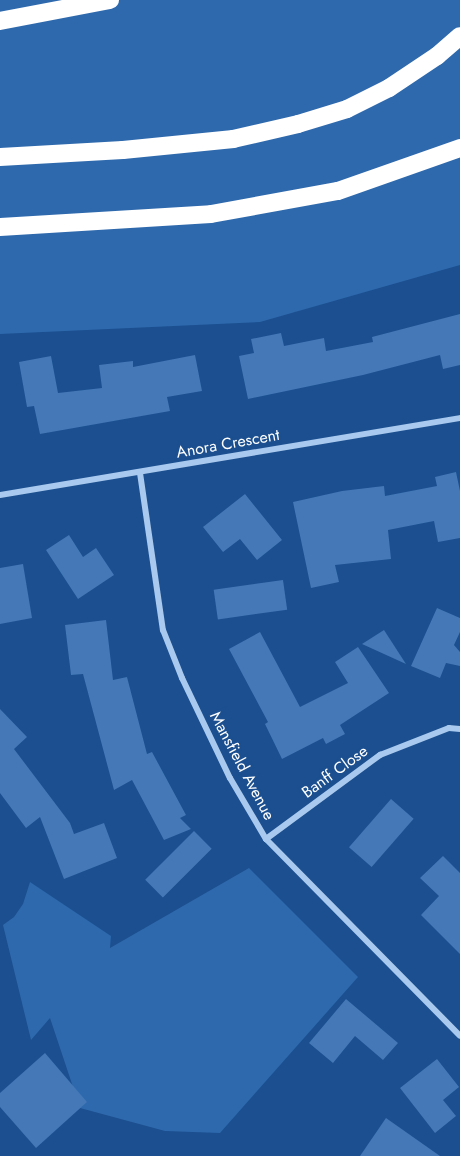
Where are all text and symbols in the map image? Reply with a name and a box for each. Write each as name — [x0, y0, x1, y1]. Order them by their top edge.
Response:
street label: Anora Crescent — [175, 425, 281, 463]
street label: Mansfield Avenue — [205, 709, 279, 823]
street label: Banff Close — [298, 742, 372, 802]

